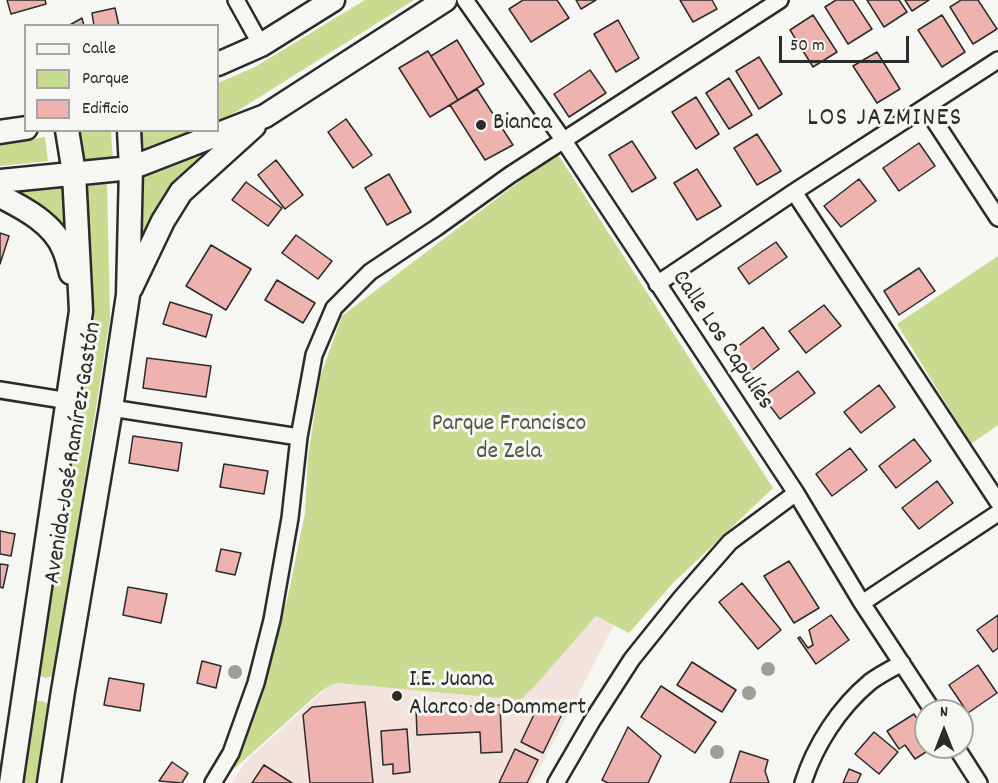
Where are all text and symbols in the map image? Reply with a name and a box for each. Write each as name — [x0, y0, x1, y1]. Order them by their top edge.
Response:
legend — [24, 24, 219, 132]
scale bar — [782, 24, 912, 62]
text: 50 m — [790, 34, 825, 59]
text: Calle — [82, 37, 116, 62]
text: Parque — [82, 67, 129, 92]
text: Edificio — [82, 97, 129, 122]
district label: LOS JAZMINES — [807, 104, 963, 136]
place label: Bianca — [493, 111, 552, 139]
marker: Bianca — [474, 118, 488, 132]
street label: Calle Los Capulíes — [664, 266, 778, 416]
street label: Avenida José Ramírez Gastón — [40, 320, 110, 586]
park label: Parque Francisco de Zela — [432, 412, 586, 468]
place label: I.E. Juana Alarco de Dammert — [409, 668, 586, 724]
marker: I.E. Juana Alarco de Dammert — [390, 689, 404, 703]
north arrow — [914, 699, 974, 759]
text: N — [940, 701, 948, 724]

